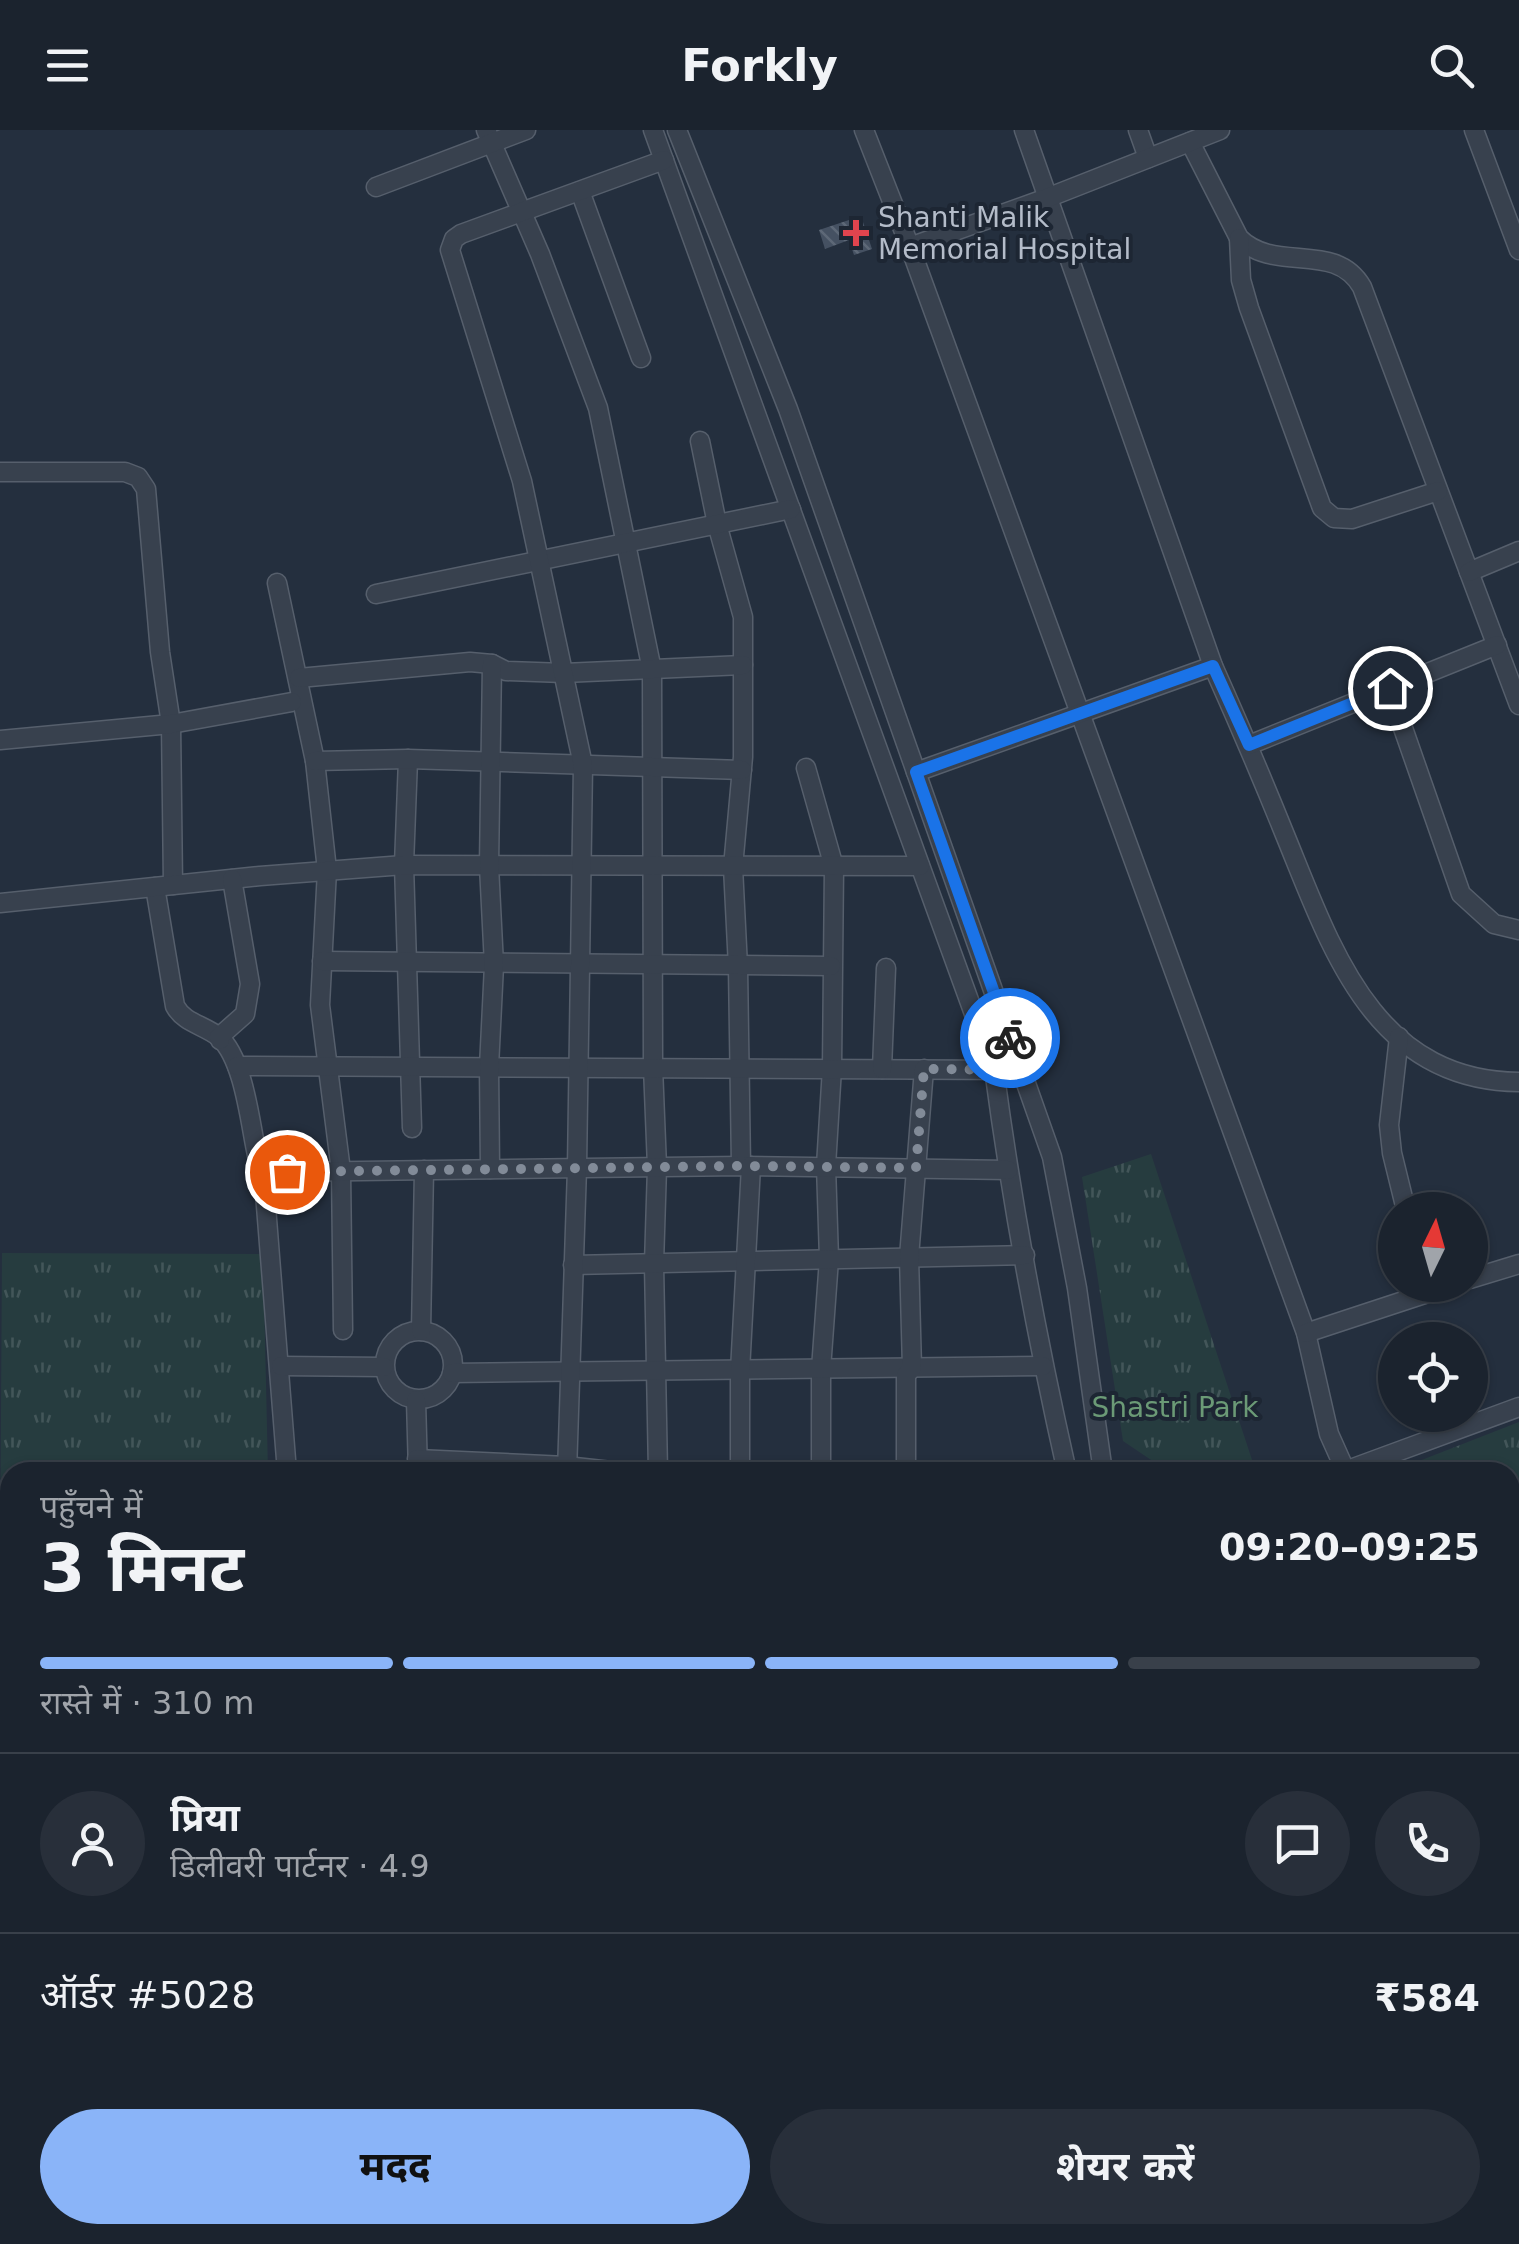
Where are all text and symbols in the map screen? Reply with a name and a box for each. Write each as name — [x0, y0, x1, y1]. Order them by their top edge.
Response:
icon: menu — [40, 38, 95, 93]
icon: search — [1424, 38, 1479, 93]
text: Forkly — [681, 39, 838, 92]
place label: Shanti Malik Memorial Hospital — [878, 201, 1131, 266]
marker: Shanti Malik Memorial Hospital — [843, 220, 869, 246]
pin — [1348, 646, 1433, 731]
icon: home — [1363, 661, 1418, 716]
courier — [960, 988, 1060, 1088]
icon: bike — [983, 1011, 1038, 1066]
pin — [245, 1130, 330, 1215]
icon: bag — [260, 1145, 315, 1200]
north arrow — [1378, 1192, 1488, 1302]
map controls — [1378, 1192, 1488, 1432]
button: locate — [1378, 1322, 1488, 1432]
park label: Shastri Park — [1092, 1391, 1259, 1424]
text: पहुँचने में — [40, 1488, 143, 1526]
text: 09:20–09:25 — [1219, 1525, 1480, 1569]
text: 3 मिनट — [40, 1531, 244, 1606]
text: रास्ते में · 310 m — [40, 1684, 254, 1722]
button: person — [40, 1791, 145, 1896]
button: chat — [1245, 1791, 1350, 1896]
button: phone — [1375, 1791, 1480, 1896]
text: प्रिया — [170, 1796, 240, 1840]
text: डिलीवरी पार्टनर · 4.9 — [170, 1847, 430, 1885]
text: ऑर्डर #5028 — [40, 1973, 255, 2017]
text: ₹584 — [1374, 1976, 1480, 2020]
button: मदद — [40, 2109, 750, 2224]
button: शेयर करें — [770, 2109, 1480, 2224]

